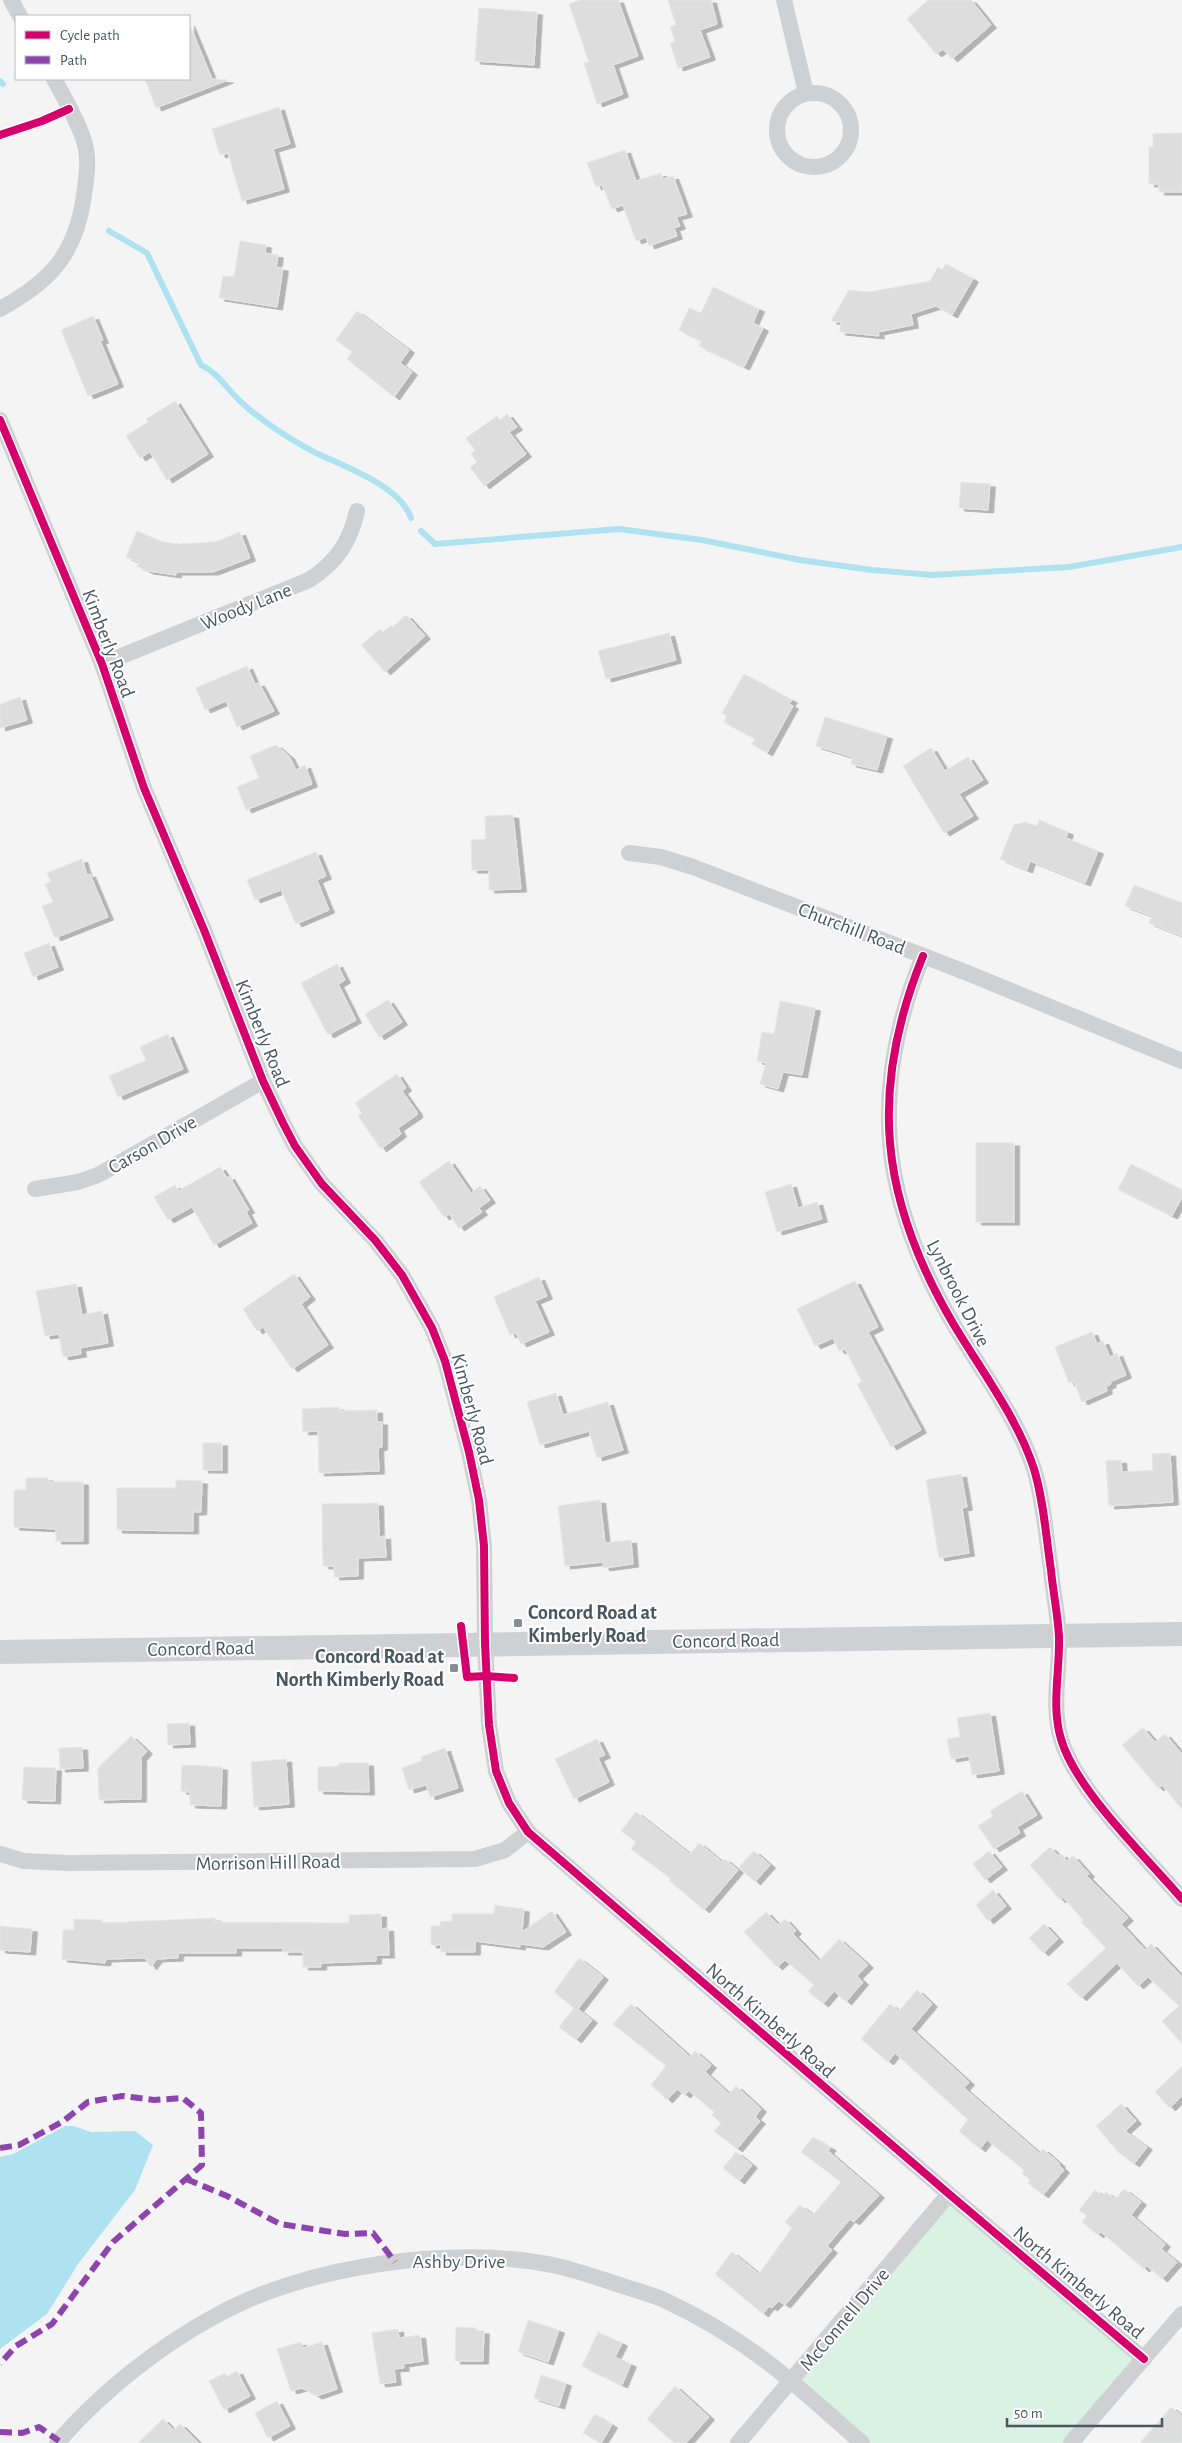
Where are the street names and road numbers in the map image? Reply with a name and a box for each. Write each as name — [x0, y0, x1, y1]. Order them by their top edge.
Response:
street label: Woody Lane — [198, 580, 294, 634]
street label: Kimberly Road — [78, 586, 138, 700]
street label: Churchill Road — [795, 899, 908, 959]
street label: Kimberly Road — [231, 977, 293, 1090]
street label: Carson Drive — [105, 1112, 200, 1178]
street label: Lynbrook Drive — [923, 1237, 994, 1350]
street label: Kimberly Road — [448, 1351, 496, 1467]
street label: Concord Road — [672, 1630, 780, 1652]
street label: Concord Road — [147, 1638, 255, 1660]
street label: Morrison Hill Road — [195, 1852, 341, 1874]
street label: North Kimberly Road — [702, 1959, 839, 2082]
street label: North Kimberly Road — [1009, 2222, 1147, 2343]
street label: Ashby Drive — [413, 2252, 505, 2272]
street label: McConnell Drive — [796, 2265, 893, 2375]

